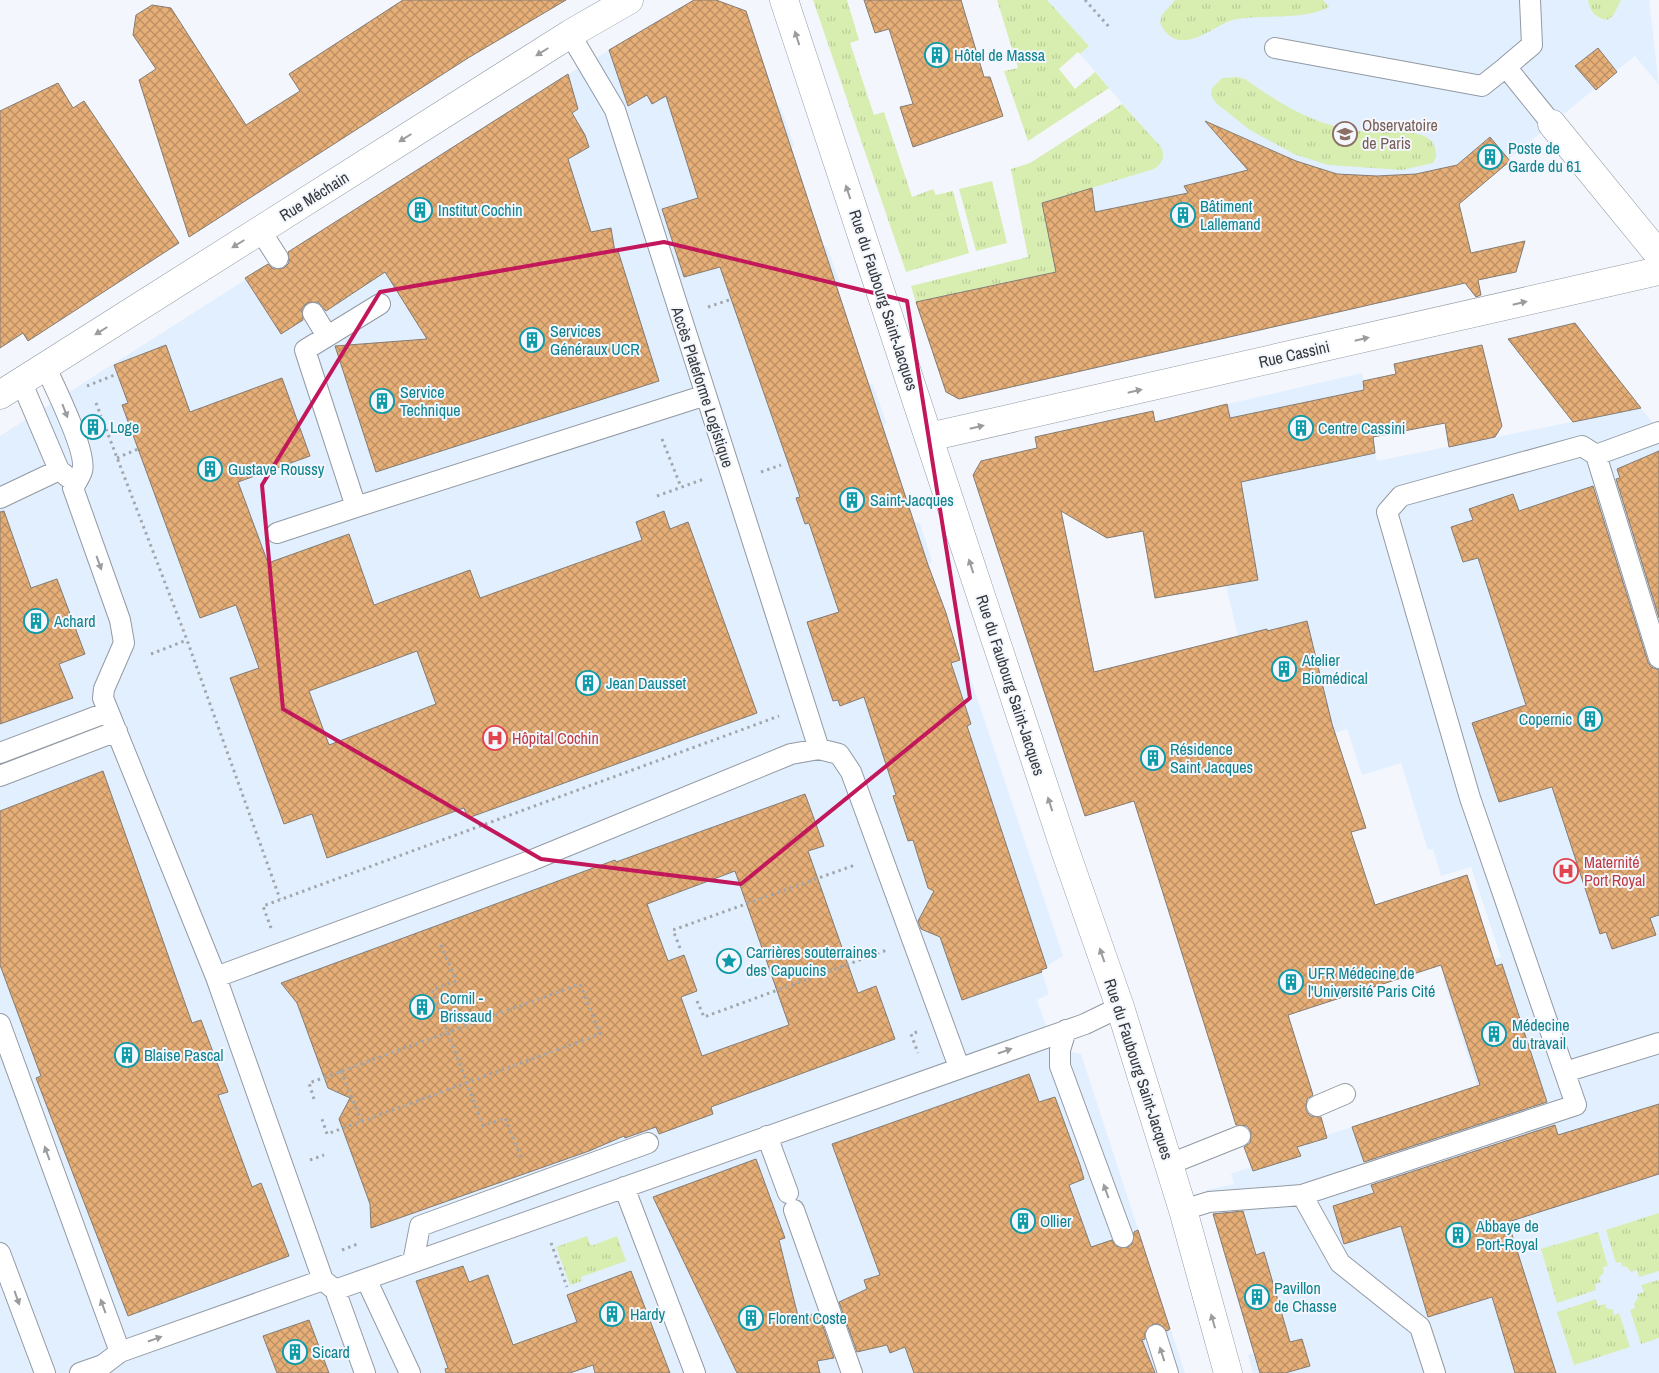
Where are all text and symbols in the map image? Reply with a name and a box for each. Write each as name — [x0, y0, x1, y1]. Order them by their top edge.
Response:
one-way arrow — [792, 30, 800, 45]
building icon: Hôtel de Massa — [924, 42, 950, 68]
place label: Hôtel de Massa — [954, 44, 1046, 66]
one-way arrow — [535, 47, 549, 56]
place label: Observatoire de Paris — [1362, 114, 1438, 154]
school or university icon: Observatoire de Paris — [1332, 121, 1358, 147]
one-way arrow — [398, 134, 411, 143]
place label: Poste de Garde du 61 — [1508, 137, 1582, 177]
building icon: Poste de Garde du 61 — [1477, 144, 1503, 170]
street label: Rue Méchain — [275, 166, 353, 226]
one-way arrow — [844, 184, 852, 199]
place label: Bâtiment Lallemand — [1200, 195, 1261, 235]
building icon: Institut Cochin — [407, 197, 433, 223]
place label: Institut Cochin — [438, 199, 523, 221]
building icon: Bâtiment Lallemand — [1170, 202, 1196, 228]
street label: Rue du Faubourg Saint-Jacques — [844, 207, 924, 393]
one-way arrow — [231, 239, 244, 249]
one-way arrow — [1513, 299, 1528, 307]
street label: Accès Plateforme Logistique — [666, 303, 739, 470]
place label: Services Généraux UCR — [550, 320, 640, 360]
one-way arrow — [94, 326, 107, 336]
building icon: Services Généraux UCR — [519, 327, 545, 353]
street label: Rue Cassini — [1256, 335, 1332, 373]
one-way arrow — [1354, 335, 1369, 343]
place label: Service Technique — [400, 381, 461, 421]
one-way arrow — [1128, 387, 1143, 395]
building icon: Service Technique — [369, 388, 395, 414]
one-way arrow — [62, 403, 69, 418]
building icon: Loge — [80, 414, 106, 440]
building icon: Centre Cassini — [1288, 415, 1314, 441]
place label: Loge — [110, 416, 139, 438]
place label: Centre Cassini — [1318, 417, 1406, 439]
one-way arrow — [969, 423, 984, 431]
building icon: Gustave Roussy — [197, 456, 223, 482]
place label: Gustave Roussy — [228, 458, 325, 480]
building icon: Saint-Jacques — [839, 487, 865, 513]
place label: Saint-Jacques — [870, 489, 954, 511]
one-way arrow — [95, 556, 103, 571]
one-way arrow — [967, 559, 975, 574]
street label: Rue du Faubourg Saint-Jacques — [971, 592, 1051, 778]
building icon: Achard — [23, 608, 49, 634]
place label: Achard — [53, 610, 96, 632]
place label: Atelier Biomédical — [1301, 649, 1368, 689]
building icon: Atelier Biomédical — [1271, 656, 1297, 682]
building icon: Jean Dausset — [575, 670, 601, 696]
place label: Jean Dausset — [606, 672, 687, 694]
building icon: Copernic — [1577, 706, 1603, 732]
place label: Copernic — [1519, 708, 1572, 730]
hospital icon: Hôpital Cochin — [482, 725, 508, 751]
place label: Hôpital Cochin — [512, 727, 599, 749]
place label: Résidence Saint Jacques — [1170, 738, 1253, 778]
building icon: Résidence Saint Jacques — [1140, 745, 1166, 771]
one-way arrow — [1046, 796, 1053, 811]
place label: Maternité Port Royal — [1584, 851, 1645, 891]
hospital icon: Maternité Port Royal — [1553, 858, 1579, 884]
place label: Carrières souterraines des Capucins — [746, 941, 877, 981]
place icon: Carrières souterraines des Capucins — [716, 948, 742, 974]
one-way arrow — [1098, 948, 1105, 963]
place label: UFR Médecine de l'Université Paris Cité — [1308, 962, 1435, 1002]
building icon: UFR Médecine de l'Université Paris Cité — [1278, 969, 1304, 995]
street label: Rue du Faubourg Saint-Jacques — [1099, 976, 1179, 1162]
place label: Cornil - Brissaud — [440, 987, 492, 1027]
building icon: Cornil - Brissaud — [409, 994, 435, 1020]
place label: Médecine du travail — [1512, 1014, 1570, 1054]
building icon: Médecine du travail — [1481, 1021, 1507, 1047]
building icon: Blaise Pascal — [114, 1042, 140, 1068]
place label: Blaise Pascal — [144, 1044, 224, 1066]
one-way arrow — [997, 1047, 1012, 1054]
one-way arrow — [43, 1145, 51, 1160]
one-way arrow — [1102, 1183, 1110, 1198]
building icon: Ollier — [1010, 1208, 1036, 1234]
place label: Ollier — [1040, 1210, 1072, 1232]
place label: Abbaye de Port-Royal — [1475, 1215, 1539, 1255]
building icon: Abbaye de Port-Royal — [1445, 1222, 1471, 1248]
place label: Pavillon de Chasse — [1274, 1277, 1337, 1317]
building icon: Pavillon de Chasse — [1244, 1284, 1270, 1310]
one-way arrow — [14, 1291, 21, 1306]
one-way arrow — [99, 1298, 106, 1313]
building icon: Hardy — [599, 1301, 625, 1327]
place label: Hardy — [630, 1303, 665, 1325]
building icon: Florent Coste — [738, 1305, 764, 1331]
place label: Florent Coste — [768, 1307, 847, 1329]
one-way arrow — [1209, 1313, 1217, 1328]
one-way arrow — [148, 1335, 163, 1342]
building icon: Sicard — [282, 1339, 308, 1365]
place label: Sicard — [312, 1341, 350, 1363]
one-way arrow — [1158, 1346, 1165, 1361]

